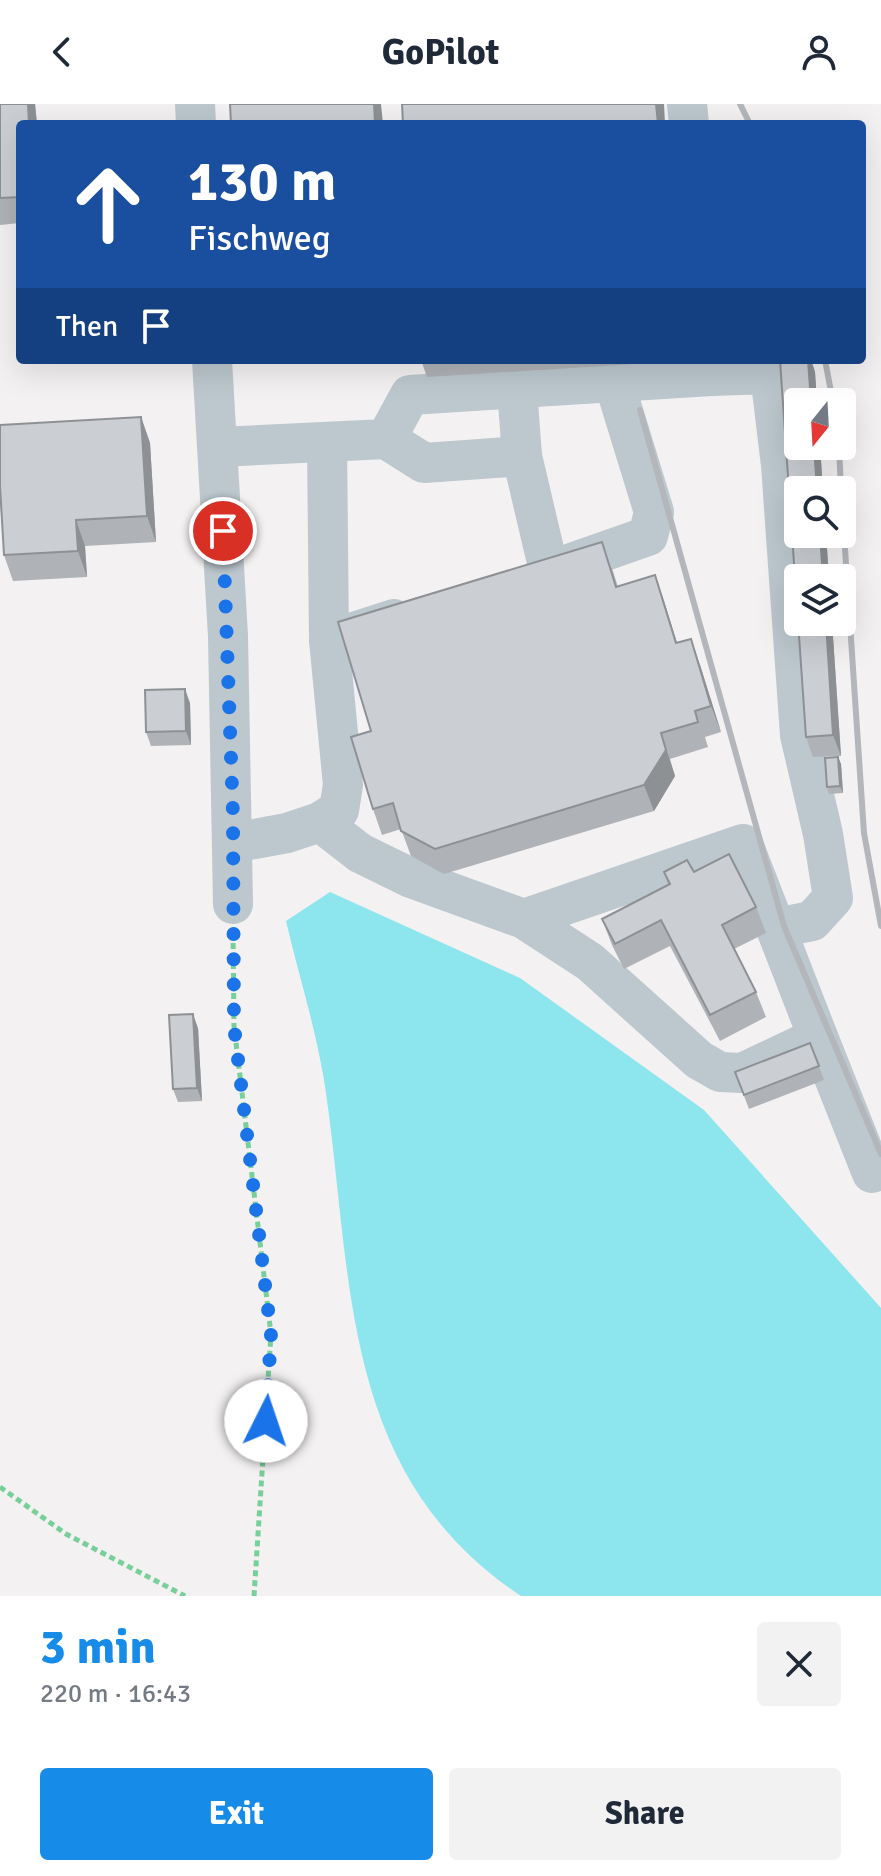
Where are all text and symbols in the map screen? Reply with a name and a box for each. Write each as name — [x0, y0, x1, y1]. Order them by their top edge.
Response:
icon: back — [40, 30, 84, 74]
text: GoPilot — [382, 30, 499, 75]
icon: person — [797, 30, 841, 74]
text: 130 m — [188, 147, 336, 216]
icon: ahead — [56, 152, 160, 256]
text: Fischweg — [188, 216, 331, 261]
icon: arrive — [134, 304, 178, 348]
text: Then — [56, 308, 118, 345]
north arrow — [784, 388, 856, 460]
map controls — [784, 388, 856, 636]
button: search — [784, 476, 856, 548]
pin — [189, 497, 257, 565]
icon: arrive — [201, 509, 245, 553]
button: layers — [784, 564, 856, 636]
position arrow — [224, 1379, 308, 1463]
text: 3 min — [40, 1618, 156, 1677]
button: close — [757, 1622, 841, 1706]
text: 220 m · 16:43 — [40, 1678, 191, 1710]
button: Exit — [40, 1768, 433, 1860]
button: Share — [449, 1768, 841, 1860]

